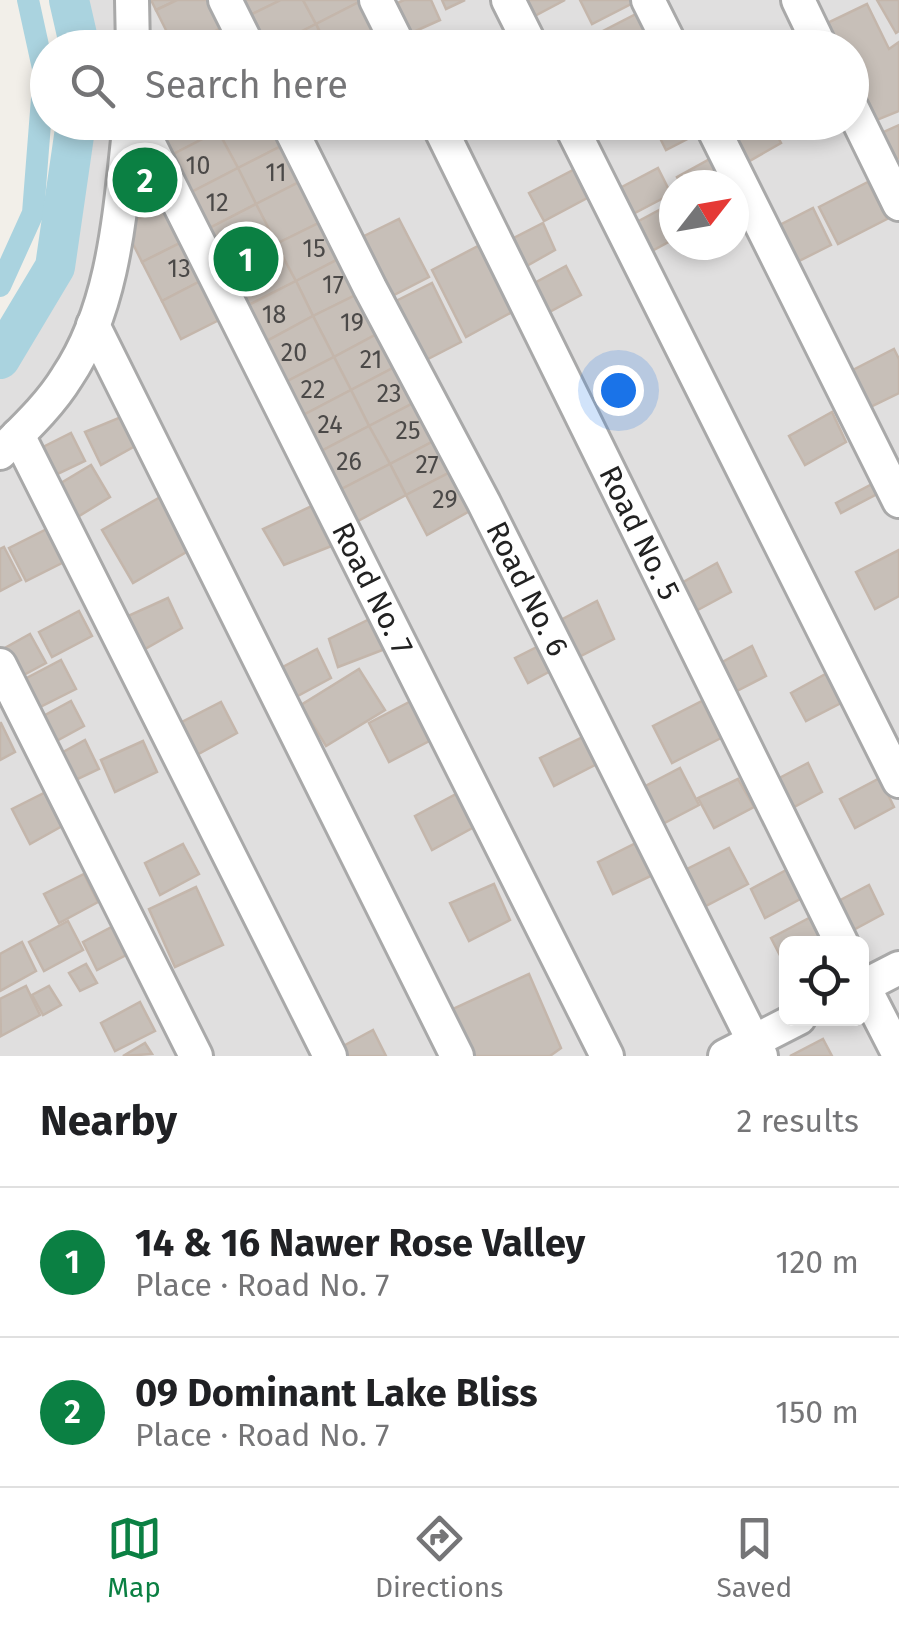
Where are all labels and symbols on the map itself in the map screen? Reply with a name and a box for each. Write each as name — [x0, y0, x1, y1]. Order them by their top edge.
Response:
pin: 2 — [112, 142, 178, 218]
house number: 10 — [186, 151, 210, 181]
house number: 11 — [265, 158, 287, 188]
north arrow — [659, 170, 749, 260]
house number: 12 — [205, 188, 229, 218]
pin: 1 — [214, 222, 278, 296]
house number: 15 — [302, 234, 326, 264]
house number: 13 — [167, 254, 191, 284]
house number: 17 — [322, 270, 344, 300]
house number: 18 — [262, 300, 286, 330]
house number: 19 — [340, 308, 364, 338]
house number: 20 — [281, 338, 307, 368]
house number: 21 — [360, 345, 382, 375]
your location — [593, 365, 644, 416]
house number: 22 — [301, 375, 325, 405]
house number: 23 — [377, 379, 401, 409]
house number: 24 — [317, 410, 343, 440]
house number: 25 — [396, 416, 420, 446]
house number: 26 — [336, 447, 362, 477]
house number: 27 — [415, 450, 439, 480]
street label: Road No. 5 — [591, 460, 688, 606]
house number: 29 — [432, 485, 458, 515]
street label: Road No. 7 — [324, 516, 421, 661]
street label: Road No. 6 — [478, 516, 576, 662]

